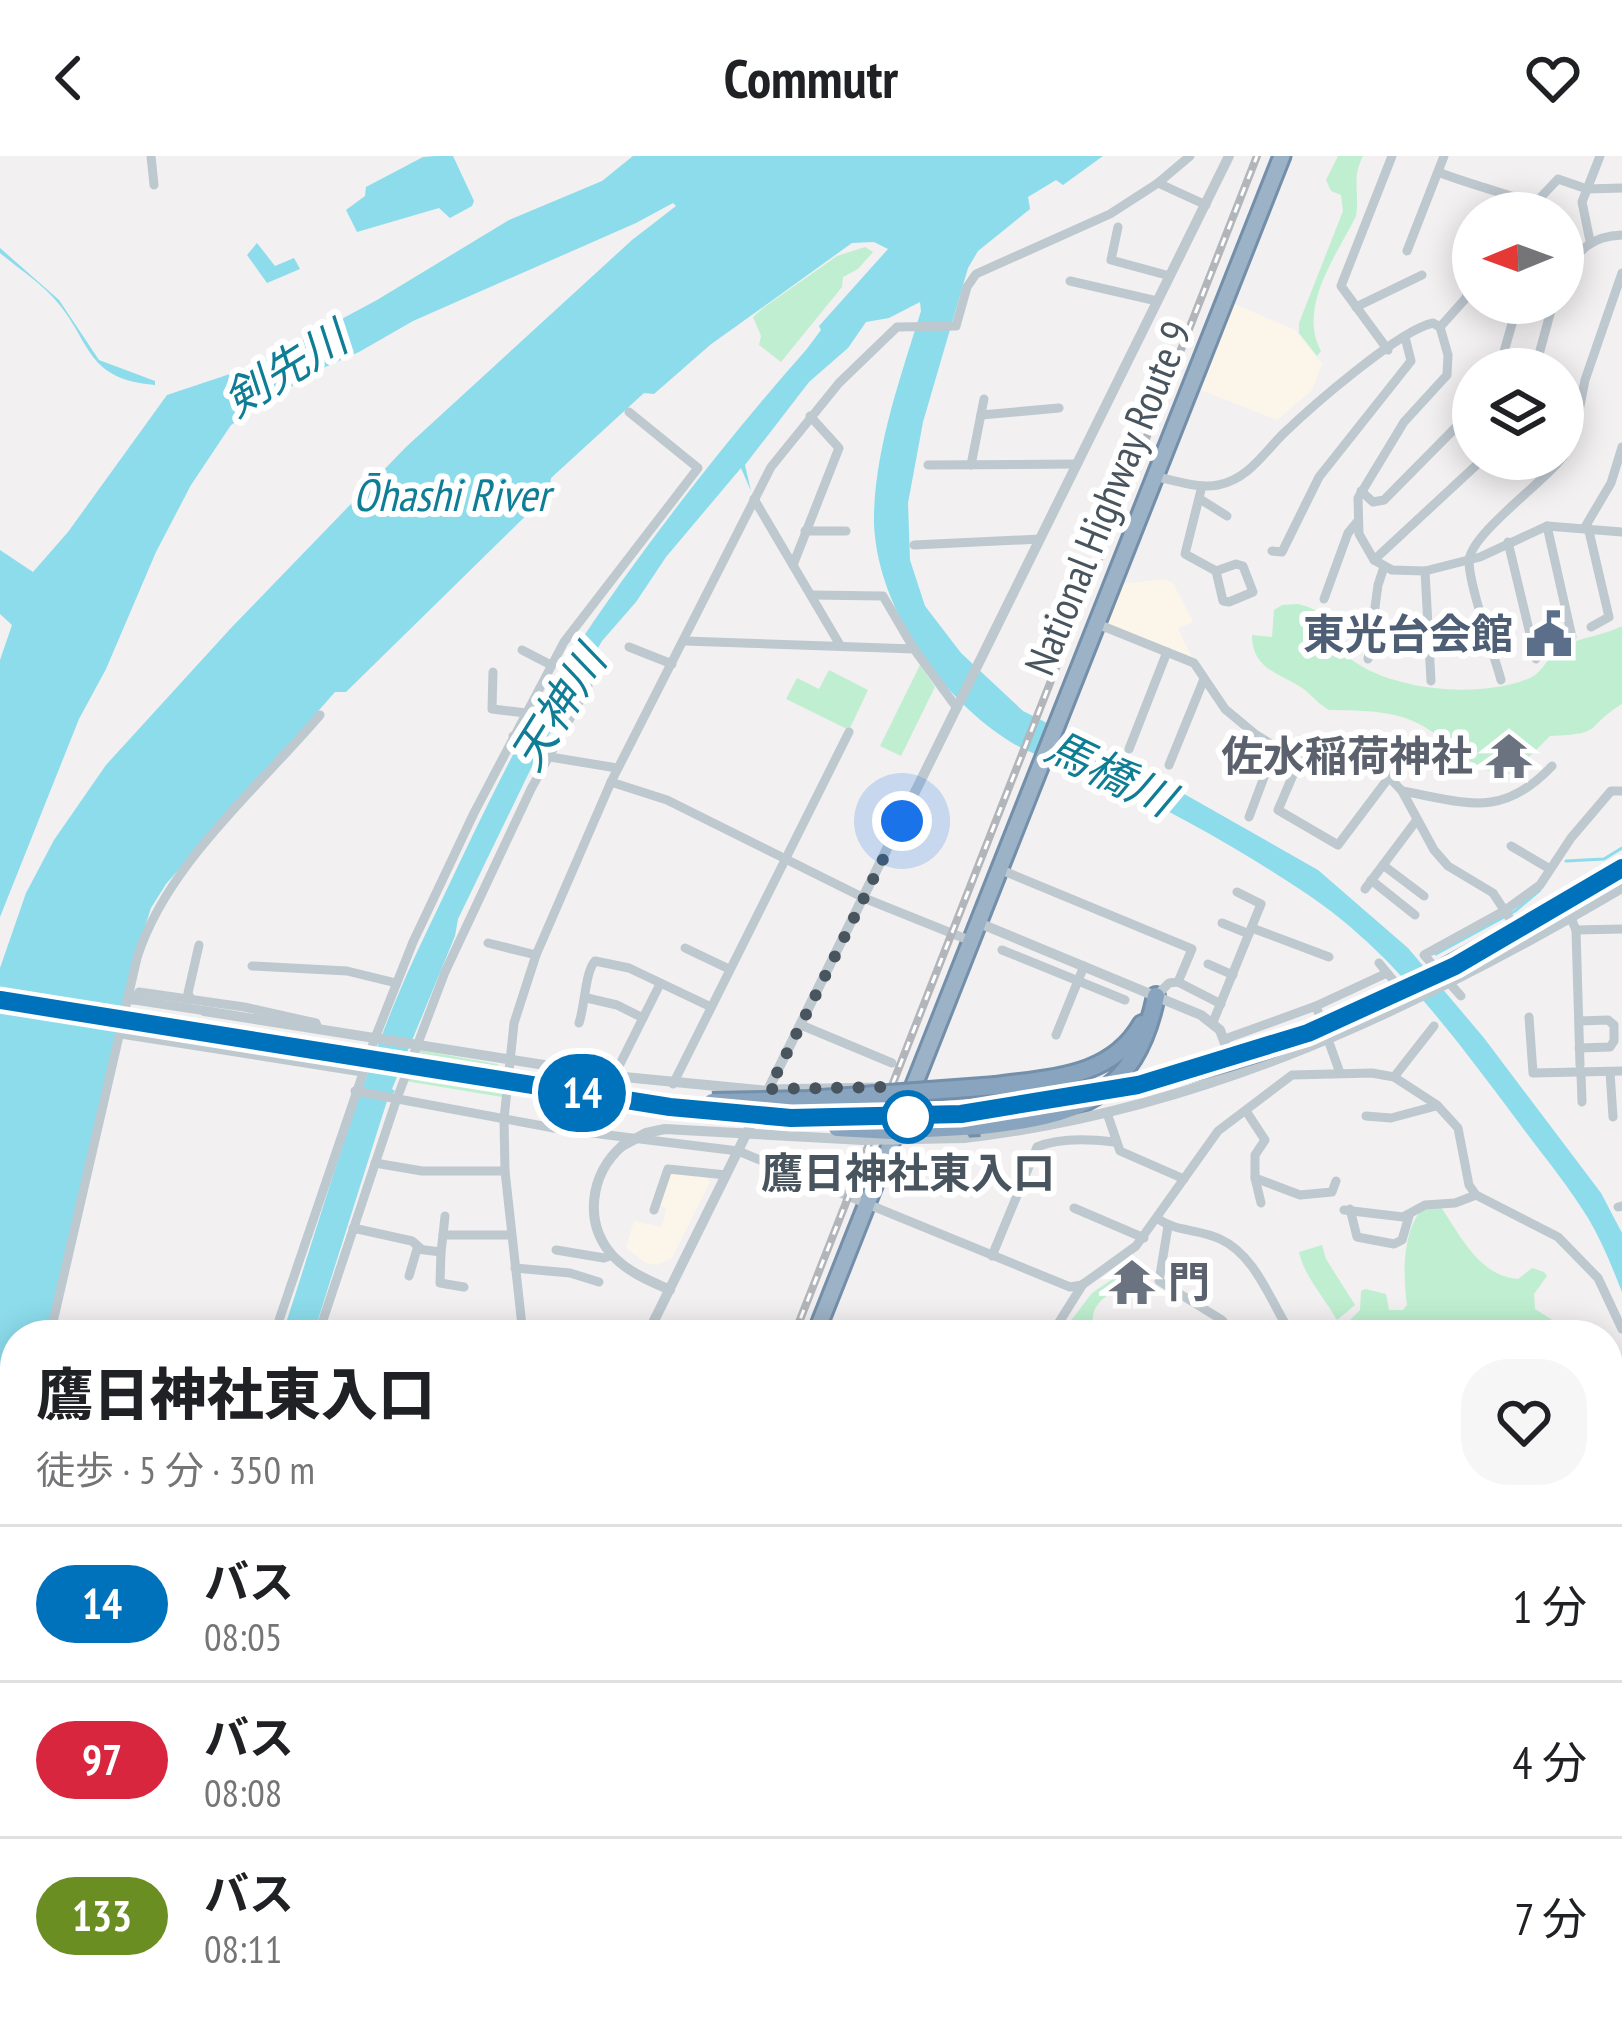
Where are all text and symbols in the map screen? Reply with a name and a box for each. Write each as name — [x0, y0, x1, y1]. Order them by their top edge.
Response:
text: Commutr — [724, 43, 898, 113]
icon: back — [36, 45, 102, 111]
icon: heart — [1520, 45, 1586, 111]
north arrow — [1452, 192, 1584, 324]
map controls — [1452, 192, 1584, 480]
water label: 剣先川 — [212, 306, 360, 429]
street label: National Highway Route 9 — [1011, 313, 1204, 683]
button: layers — [1452, 348, 1584, 480]
water label: Ōhashi River — [353, 465, 555, 523]
place label: 東光台会館 — [1303, 606, 1513, 661]
public building icon: 東光台会館 — [1524, 609, 1574, 659]
water label: 天神川 — [497, 631, 620, 780]
water label: 馬橋川 — [1037, 716, 1187, 830]
place label: 佐水稲荷神社 — [1221, 728, 1473, 783]
temple icon: 佐水稲荷神社 — [1484, 731, 1534, 781]
your location — [872, 791, 932, 851]
line badge: 14 — [528, 1054, 636, 1132]
text: 14 — [562, 1065, 602, 1120]
marker: 鷹日神社東入口 — [883, 1092, 933, 1142]
place label: 鷹日神社東入口 — [761, 1145, 1055, 1200]
place label: 門 — [1168, 1254, 1210, 1309]
temple icon: 門 — [1107, 1257, 1157, 1307]
text: 鷹日神社東入口 — [36, 1357, 435, 1431]
button: heart — [1461, 1359, 1587, 1485]
text: 徒歩 · 5 分 · 350 m — [36, 1444, 315, 1495]
text: バス — [204, 1552, 294, 1610]
text: 14 — [82, 1576, 122, 1631]
text: 1 分 — [1512, 1577, 1587, 1635]
text: 08:05 — [204, 1611, 282, 1662]
text: バス — [204, 1708, 294, 1766]
text: 97 — [82, 1732, 122, 1787]
text: 4 分 — [1512, 1733, 1587, 1791]
text: 08:08 — [204, 1767, 282, 1818]
text: バス — [204, 1864, 294, 1922]
text: 133 — [72, 1888, 132, 1943]
text: 7 分 — [1514, 1889, 1587, 1947]
text: 08:11 — [204, 1923, 282, 1974]

